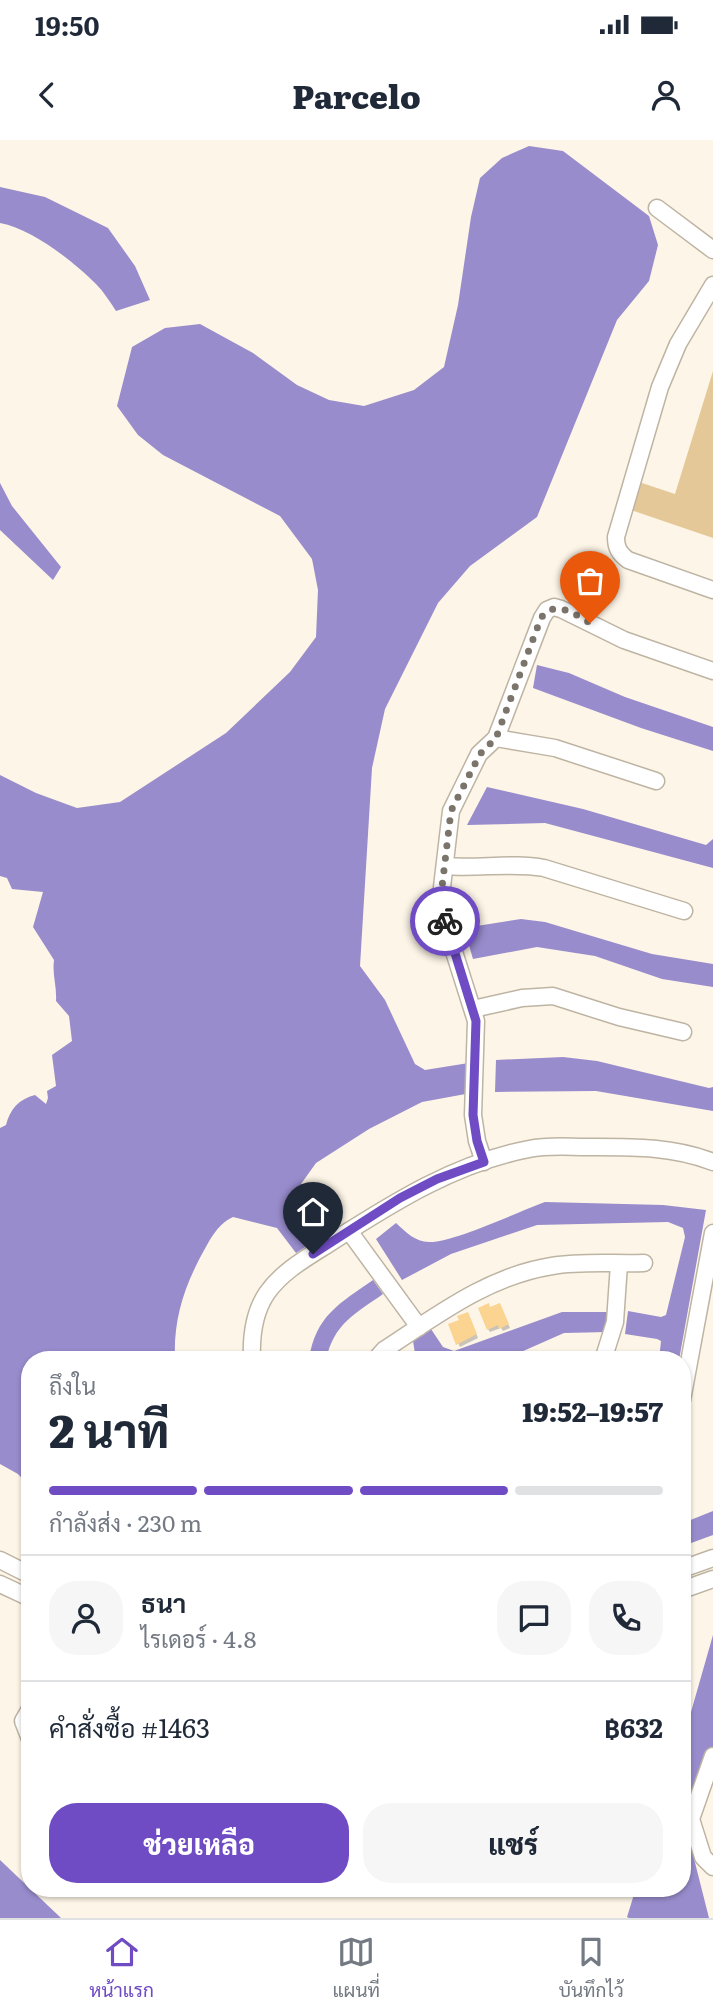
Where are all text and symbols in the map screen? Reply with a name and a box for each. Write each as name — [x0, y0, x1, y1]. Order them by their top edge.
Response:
text: 19:50 — [35, 5, 99, 44]
text: Parcelo — [292, 71, 421, 119]
icon: back — [28, 76, 66, 114]
icon: person — [647, 76, 685, 114]
pin — [560, 551, 620, 623]
icon: bag — [571, 562, 609, 600]
courier — [410, 886, 480, 956]
icon: bike — [426, 902, 464, 940]
pin — [283, 1182, 343, 1254]
icon: home — [294, 1193, 332, 1231]
text: ถึงใน — [49, 1368, 96, 1402]
text: 19:52–19:57 — [522, 1391, 663, 1430]
text: 2 นาที — [49, 1394, 169, 1462]
text: กำลังส่ง · 230 m — [49, 1505, 202, 1539]
button: person — [49, 1581, 123, 1655]
button: chat — [497, 1581, 571, 1655]
button: phone — [589, 1581, 663, 1655]
text: ธนา — [141, 1582, 186, 1621]
text: ไรเดอร์ · 4.8 — [141, 1621, 256, 1655]
text: คำสั่งซื้อ #1463 — [49, 1707, 210, 1746]
text: ฿632 — [604, 1707, 663, 1746]
button: ช่วยเหลือ — [49, 1803, 349, 1883]
button: แชร์ — [363, 1803, 663, 1883]
tab: หน้าแรก — [89, 1933, 154, 2003]
tab: แผนที่ — [333, 1933, 380, 2003]
tab: บันทึกไว้ — [559, 1933, 624, 2003]

